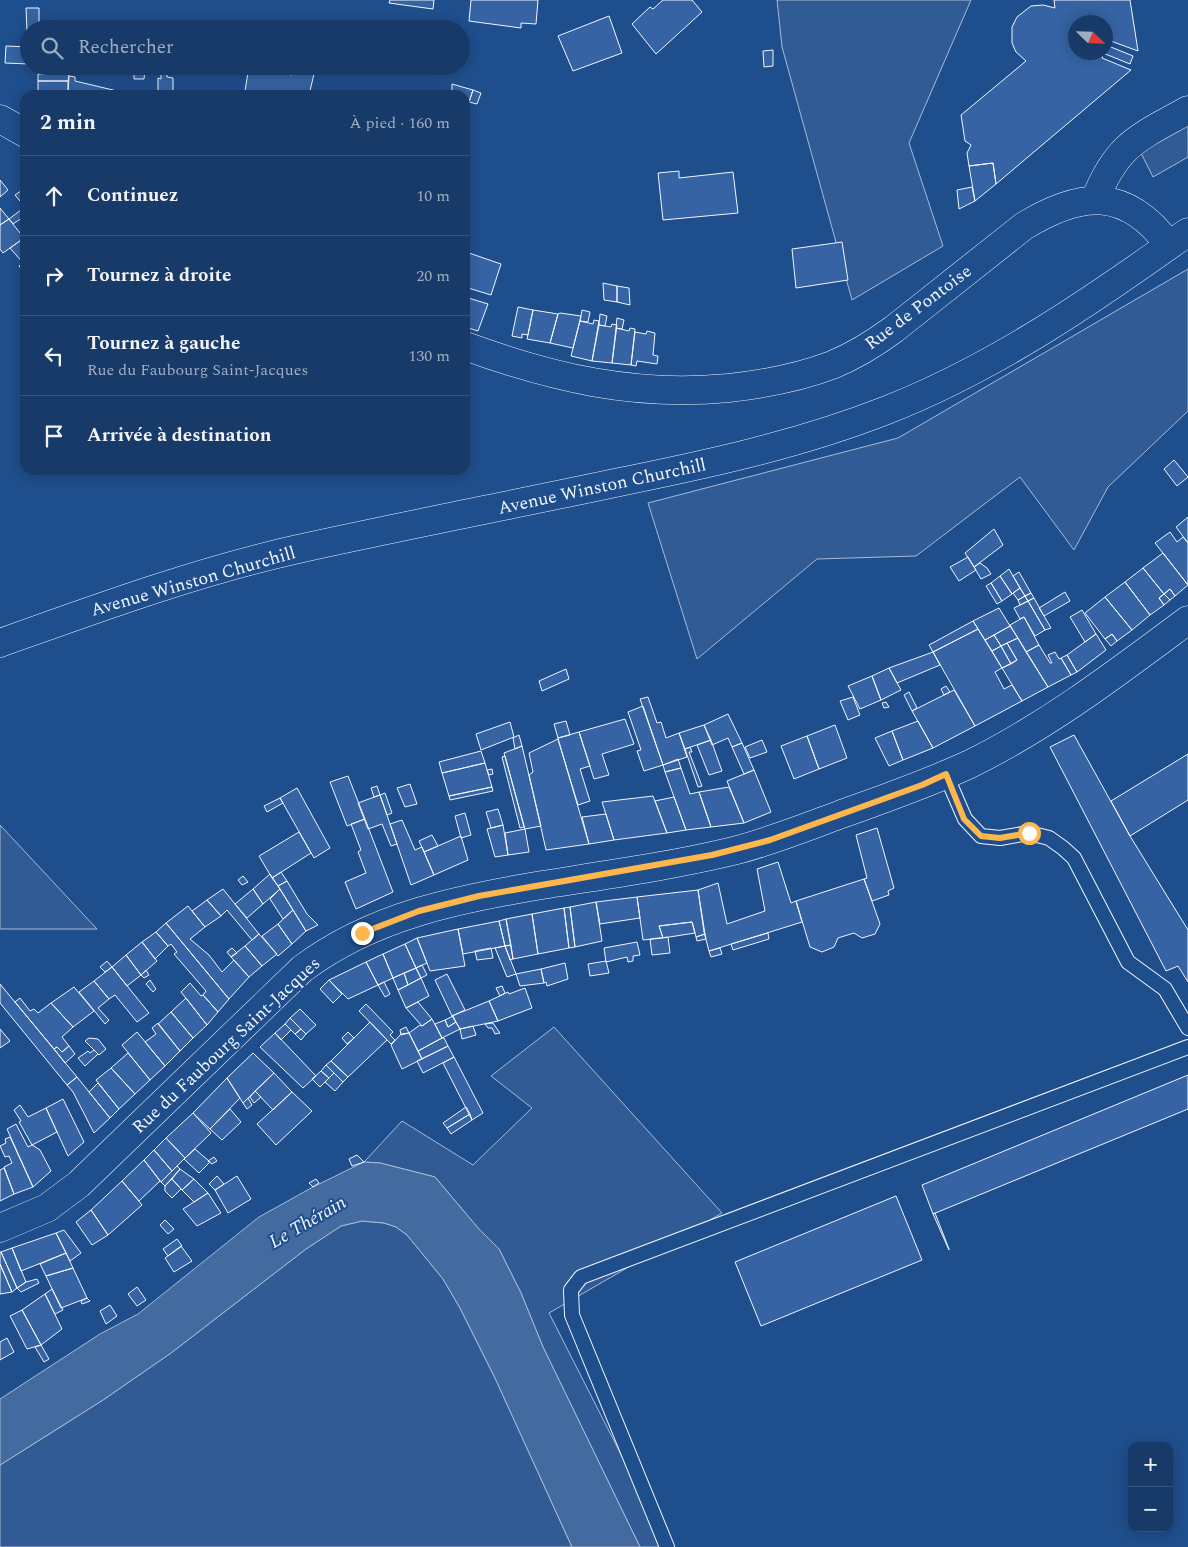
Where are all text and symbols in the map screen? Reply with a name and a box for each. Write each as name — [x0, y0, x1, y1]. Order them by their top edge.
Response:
north arrow — [1068, 15, 1113, 60]
search box — [20, 20, 470, 75]
text: Rechercher — [78, 33, 174, 62]
icon: search — [38, 34, 66, 62]
text: 2 min — [40, 107, 96, 139]
text: À pied · 160 m — [349, 111, 450, 135]
text: Continuez — [87, 181, 178, 210]
icon: ahead — [40, 182, 68, 210]
text: 10 m — [416, 184, 450, 208]
street label: Rue de Pontoise — [859, 258, 978, 357]
text: Tournez à droite — [87, 261, 231, 290]
icon: right — [40, 262, 68, 290]
text: 20 m — [416, 264, 450, 288]
text: Tournez à gauche — [87, 329, 240, 358]
icon: left — [40, 342, 68, 370]
text: 130 m — [408, 344, 450, 368]
text: Rue du Faubourg Saint-Jacques — [87, 358, 308, 382]
text: Arrivée à destination — [87, 421, 271, 450]
icon: arrive — [40, 422, 68, 450]
street label: Avenue Winston Churchill — [496, 451, 709, 522]
street label: Avenue Winston Churchill — [87, 539, 299, 624]
route start — [1018, 822, 1041, 845]
route end — [351, 922, 374, 945]
street label: Rue du Faubourg Saint-Jacques — [126, 951, 327, 1140]
water label: Le Thérain — [263, 1188, 352, 1256]
map controls — [1128, 1442, 1173, 1532]
button: + — [1128, 1442, 1173, 1487]
button: − — [1128, 1487, 1173, 1532]

